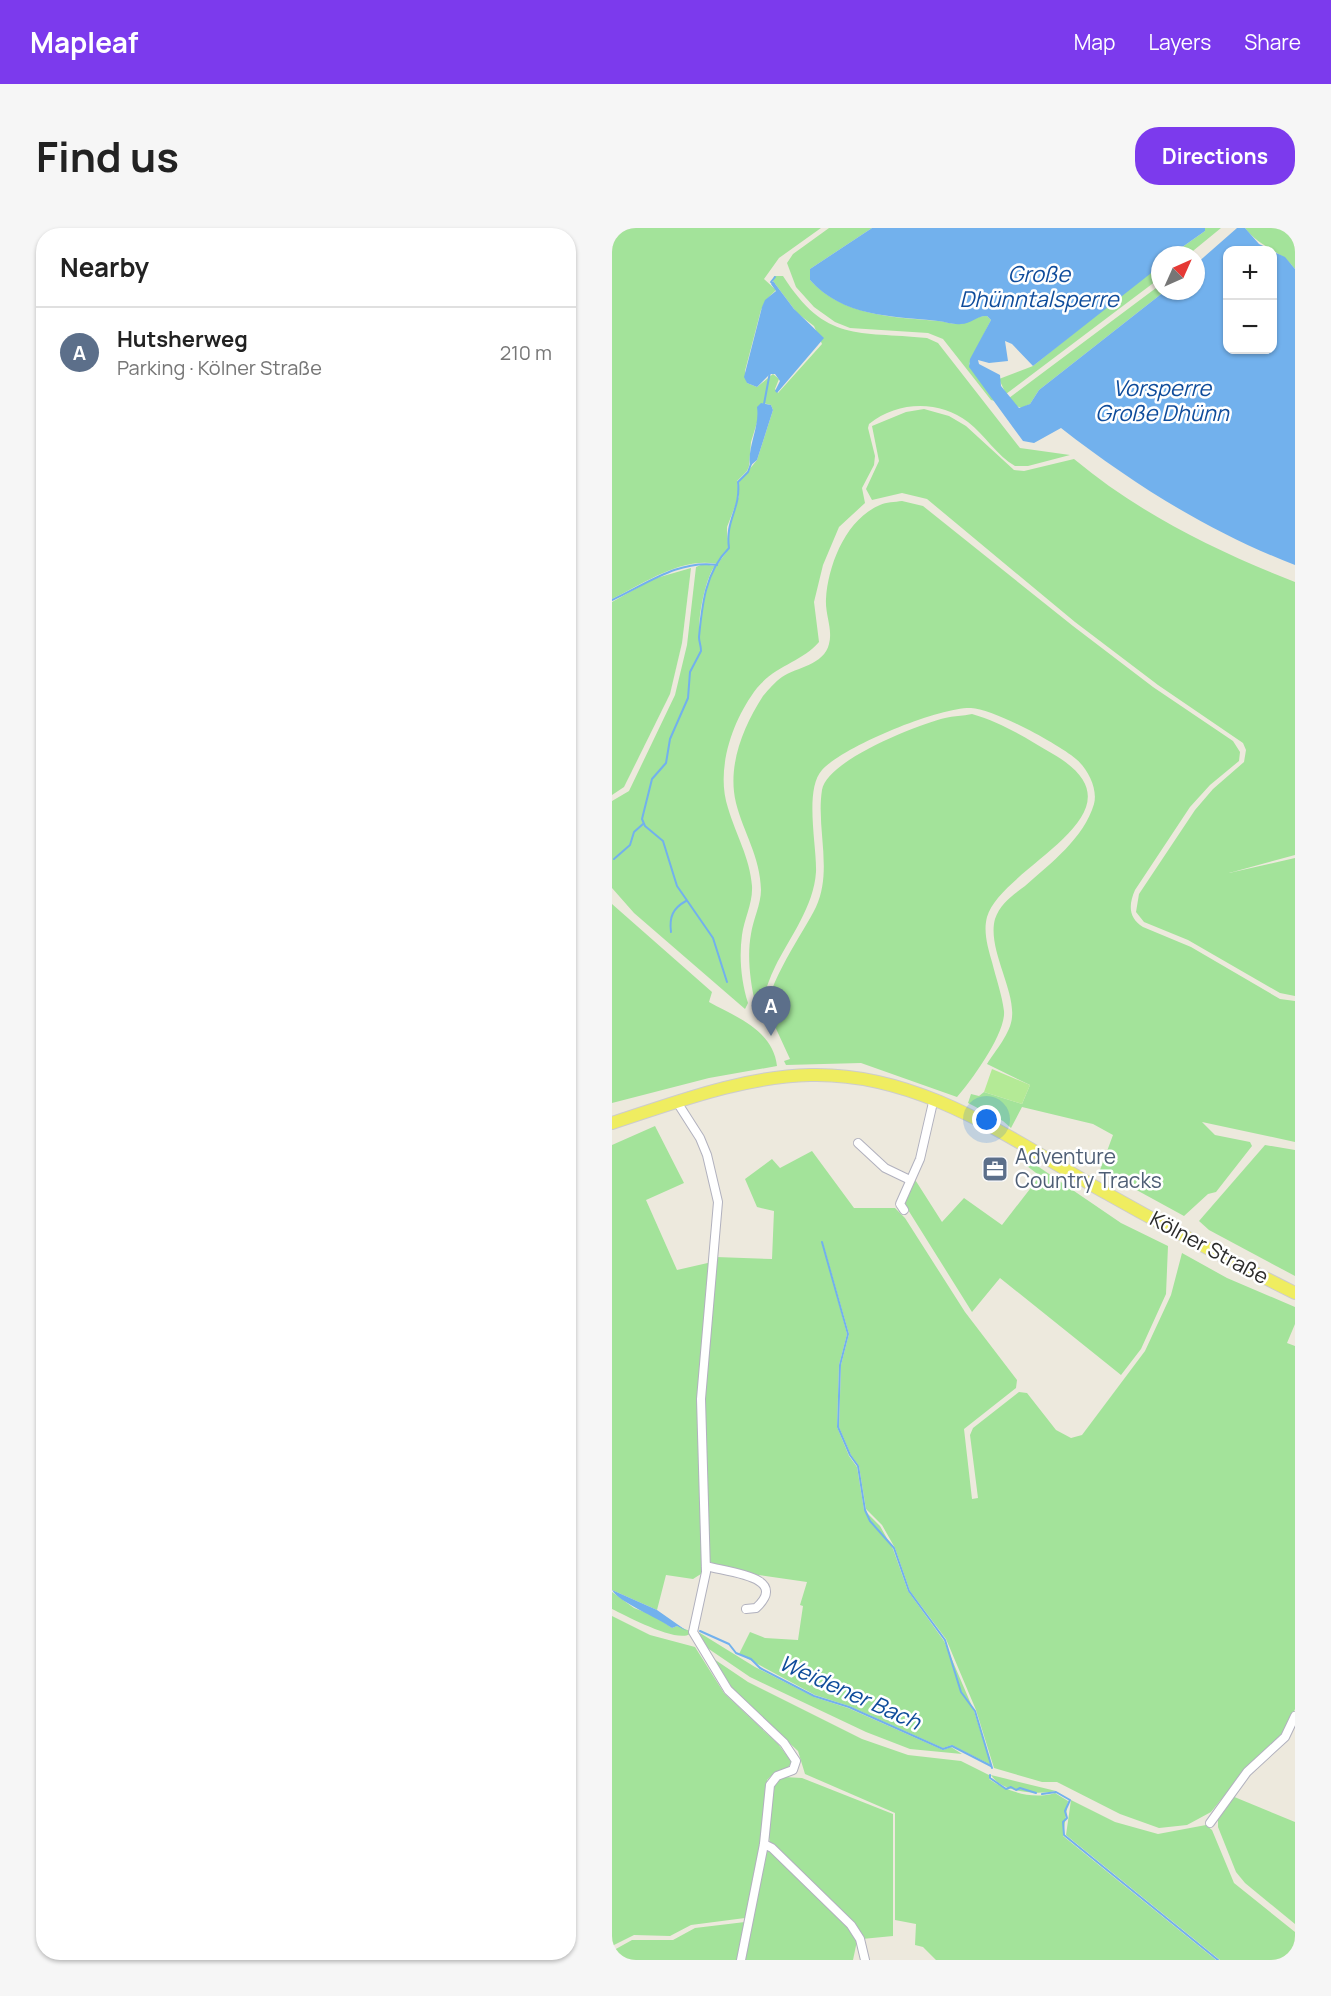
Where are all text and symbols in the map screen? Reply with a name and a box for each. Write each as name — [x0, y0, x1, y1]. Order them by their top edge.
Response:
text: Mapleaf — [30, 23, 138, 61]
text: Map — [1074, 28, 1115, 56]
text: Layers — [1148, 28, 1211, 56]
text: Share — [1244, 28, 1301, 56]
text: Find us — [36, 127, 179, 185]
button: Directions — [1135, 127, 1295, 185]
north arrow — [1151, 246, 1205, 300]
map controls — [1223, 246, 1277, 354]
button: + — [1223, 246, 1277, 300]
text: Nearby — [60, 249, 149, 285]
water label: Große Dhünntalsperre — [959, 259, 1120, 314]
button: − — [1223, 300, 1277, 354]
text: Hutsherweg — [117, 324, 248, 354]
text: A — [73, 339, 86, 366]
text: 210 m — [500, 339, 552, 366]
text: Parking · Kölner Straße — [117, 354, 322, 381]
water label: Vorsperre Große Dhünn — [1095, 373, 1230, 428]
pin: A — [752, 986, 790, 1036]
your location — [972, 1105, 1001, 1134]
place label: Adventure Country Tracks — [1015, 1142, 1162, 1194]
office icon: Adventure Country Tracks — [980, 1154, 1010, 1184]
street label: Kölner Straße — [1145, 1204, 1274, 1290]
water label: Weidener Bach — [774, 1647, 926, 1737]

